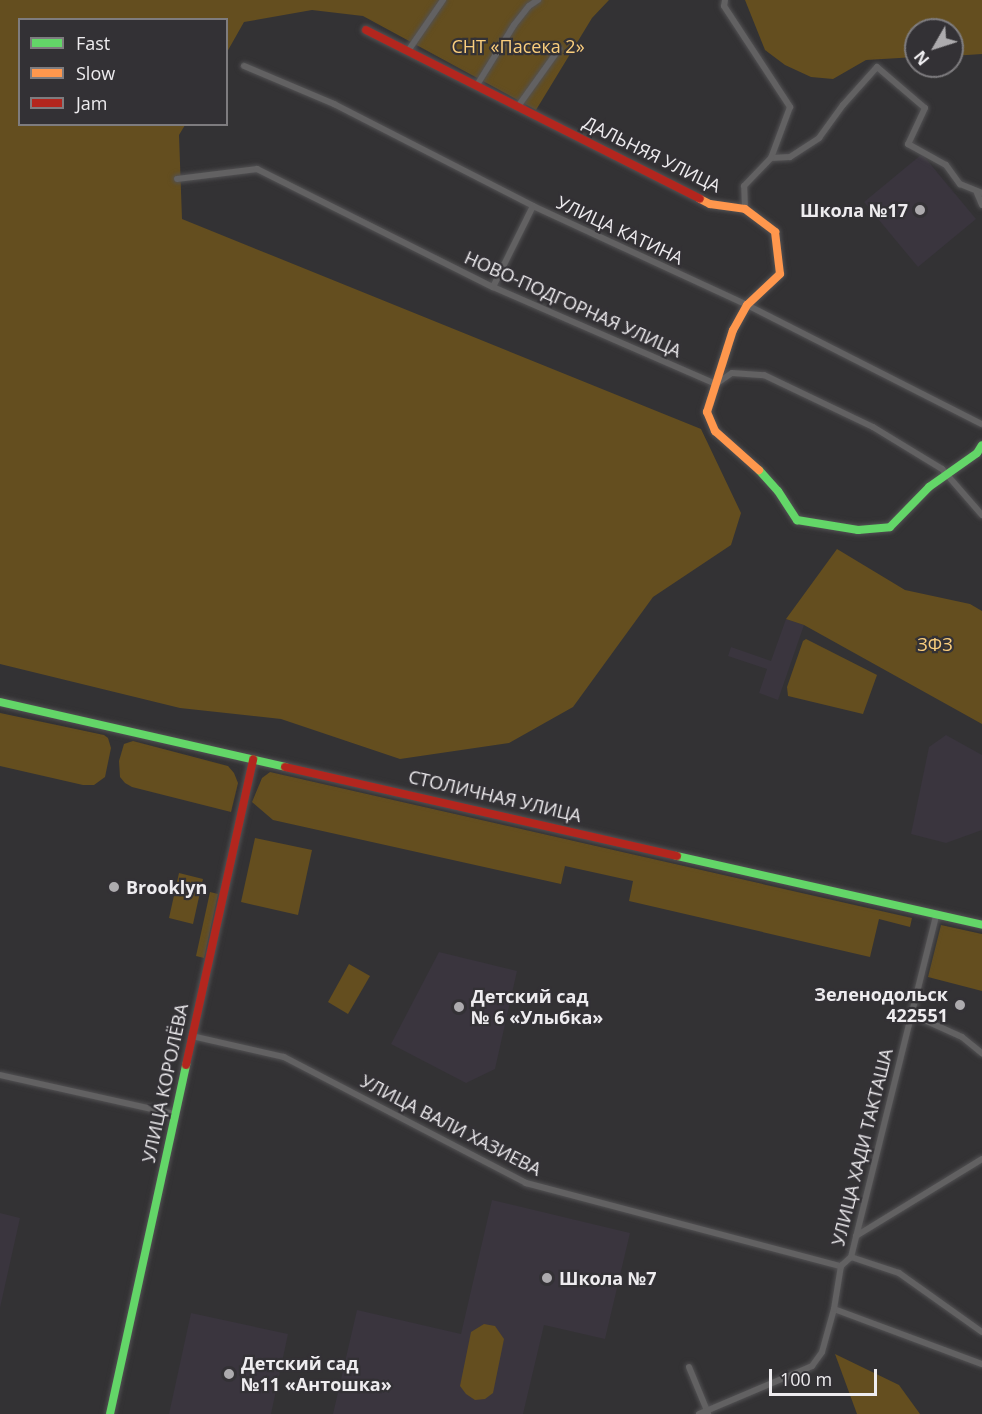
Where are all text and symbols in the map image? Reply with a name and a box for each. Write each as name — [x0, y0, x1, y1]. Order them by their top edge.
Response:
legend — [18, 18, 228, 126]
north arrow — [904, 18, 964, 78]
text: Fast — [76, 31, 110, 55]
park label: СНТ «Пасека 2» — [451, 35, 585, 57]
text: N — [909, 46, 934, 70]
text: Slow — [76, 61, 115, 85]
text: Jam — [76, 91, 108, 115]
street label: ДАЛЬНЯЯ УЛИЦА — [580, 111, 724, 197]
street label: УЛИЦА КАТИНА — [553, 191, 687, 269]
place label: Школа №17 — [800, 199, 908, 221]
marker: Школа №17 — [913, 203, 927, 217]
street label: НОВО-ПОДГОРНАЯ УЛИЦА — [461, 246, 685, 362]
park label: ЗФЗ — [917, 633, 953, 655]
street label: СТОЛИЧНАЯ УЛИЦА — [406, 766, 584, 826]
place label: Brooklyn — [126, 876, 207, 898]
marker: Brooklyn — [107, 880, 121, 894]
place label: Зеленодольск 422551 — [814, 984, 948, 1026]
place label: Детский сад № 6 «Улыбка» — [471, 986, 603, 1028]
marker: Зеленодольск 422551 — [953, 998, 967, 1012]
marker: Детский сад № 6 «Улыбка» — [452, 1000, 466, 1014]
street label: УЛИЦА КОРОЛЁВА — [138, 1001, 192, 1165]
street label: УЛИЦА ХАДИ ТАКТАША — [827, 1046, 897, 1248]
street label: УЛИЦА ВАЛИ ХАЗИЕВА — [357, 1070, 545, 1180]
place label: Школа №7 — [559, 1267, 657, 1289]
marker: Школа №7 — [540, 1271, 554, 1285]
place label: Детский сад №11 «Антошка» — [241, 1353, 392, 1396]
scale bar — [772, 1357, 880, 1395]
marker: Детский сад №11 «Антошка» — [222, 1367, 236, 1381]
text: 100 m — [780, 1367, 832, 1391]

